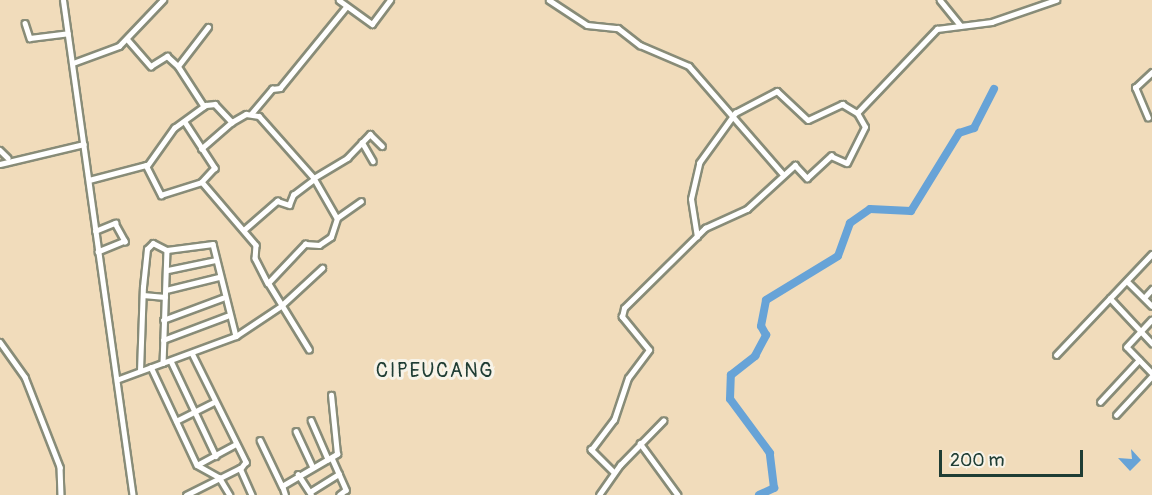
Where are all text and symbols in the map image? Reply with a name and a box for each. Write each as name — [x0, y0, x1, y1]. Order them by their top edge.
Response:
district label: CIPEUCANG — [376, 358, 494, 382]
scale bar — [942, 438, 1086, 476]
text: 200 m — [950, 449, 1005, 472]

